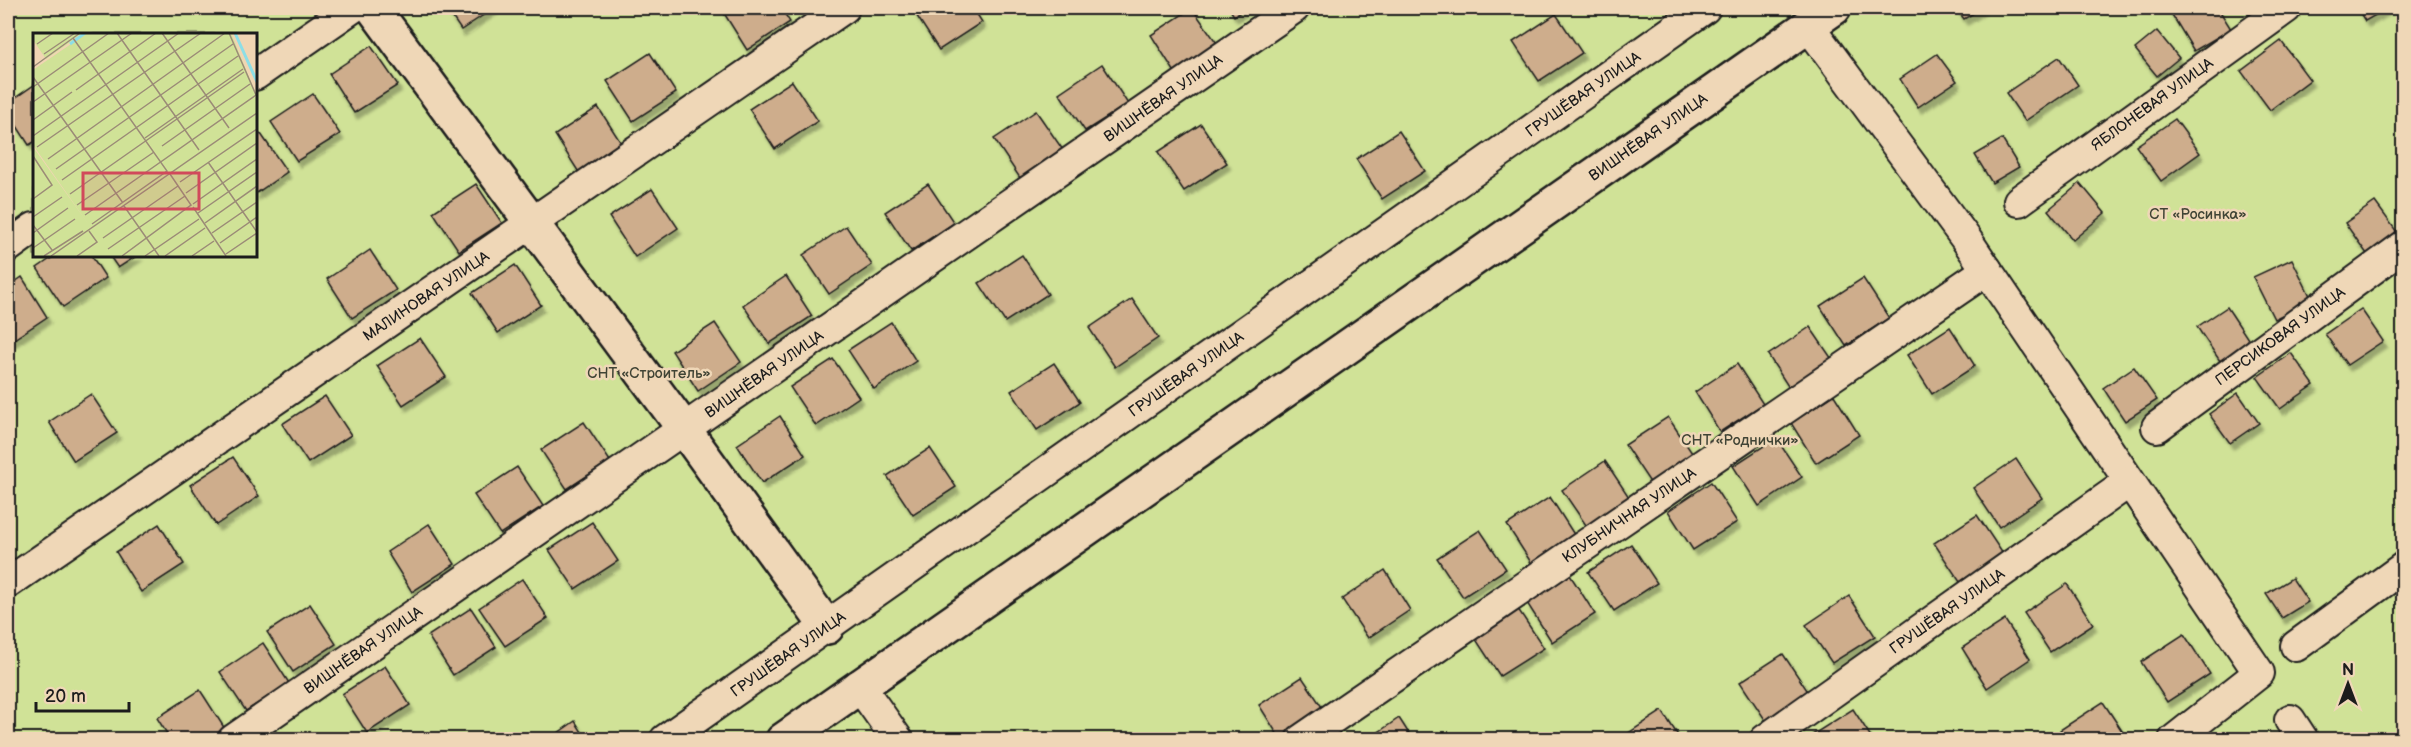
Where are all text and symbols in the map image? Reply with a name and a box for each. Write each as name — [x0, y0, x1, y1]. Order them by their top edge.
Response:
inset map — [33, 33, 256, 256]
street label: ГРУШЁВАЯ УЛИЦА — [1522, 47, 1645, 141]
street label: ВИШНЁВАЯ УЛИЦА — [1100, 50, 1227, 147]
street label: ЯБЛОНЕВАЯ УЛИЦА — [2088, 53, 2218, 155]
street label: ВИШНЁВАЯ УЛИЦА — [1585, 89, 1712, 186]
park label: СТ «Росинка» — [2149, 205, 2247, 224]
street label: МАЛИНОВАЯ УЛИЦА — [359, 247, 494, 346]
street label: ПЕРСИКОВАЯ УЛИЦА — [2212, 282, 2350, 390]
street label: ВИШНЁВАЯ УЛИЦА — [701, 326, 828, 423]
street label: ГРУШЁВАЯ УЛИЦА — [1125, 327, 1248, 421]
park label: СНТ «Строитель» — [587, 364, 711, 383]
park label: СНТ «Роднички» — [1681, 431, 1799, 450]
street label: КЛУБНИЧНАЯ УЛИЦА — [1559, 463, 1701, 567]
street label: ГРУШЁВАЯ УЛИЦА — [1886, 564, 2009, 658]
street label: ВИШНЁВАЯ УЛИЦА — [300, 602, 427, 699]
street label: ГРУШЁВАЯ УЛИЦА — [727, 607, 850, 701]
north arrow — [2318, 654, 2378, 714]
text: N — [2342, 661, 2354, 680]
scale bar — [36, 675, 129, 713]
text: 20 m — [45, 686, 86, 707]

